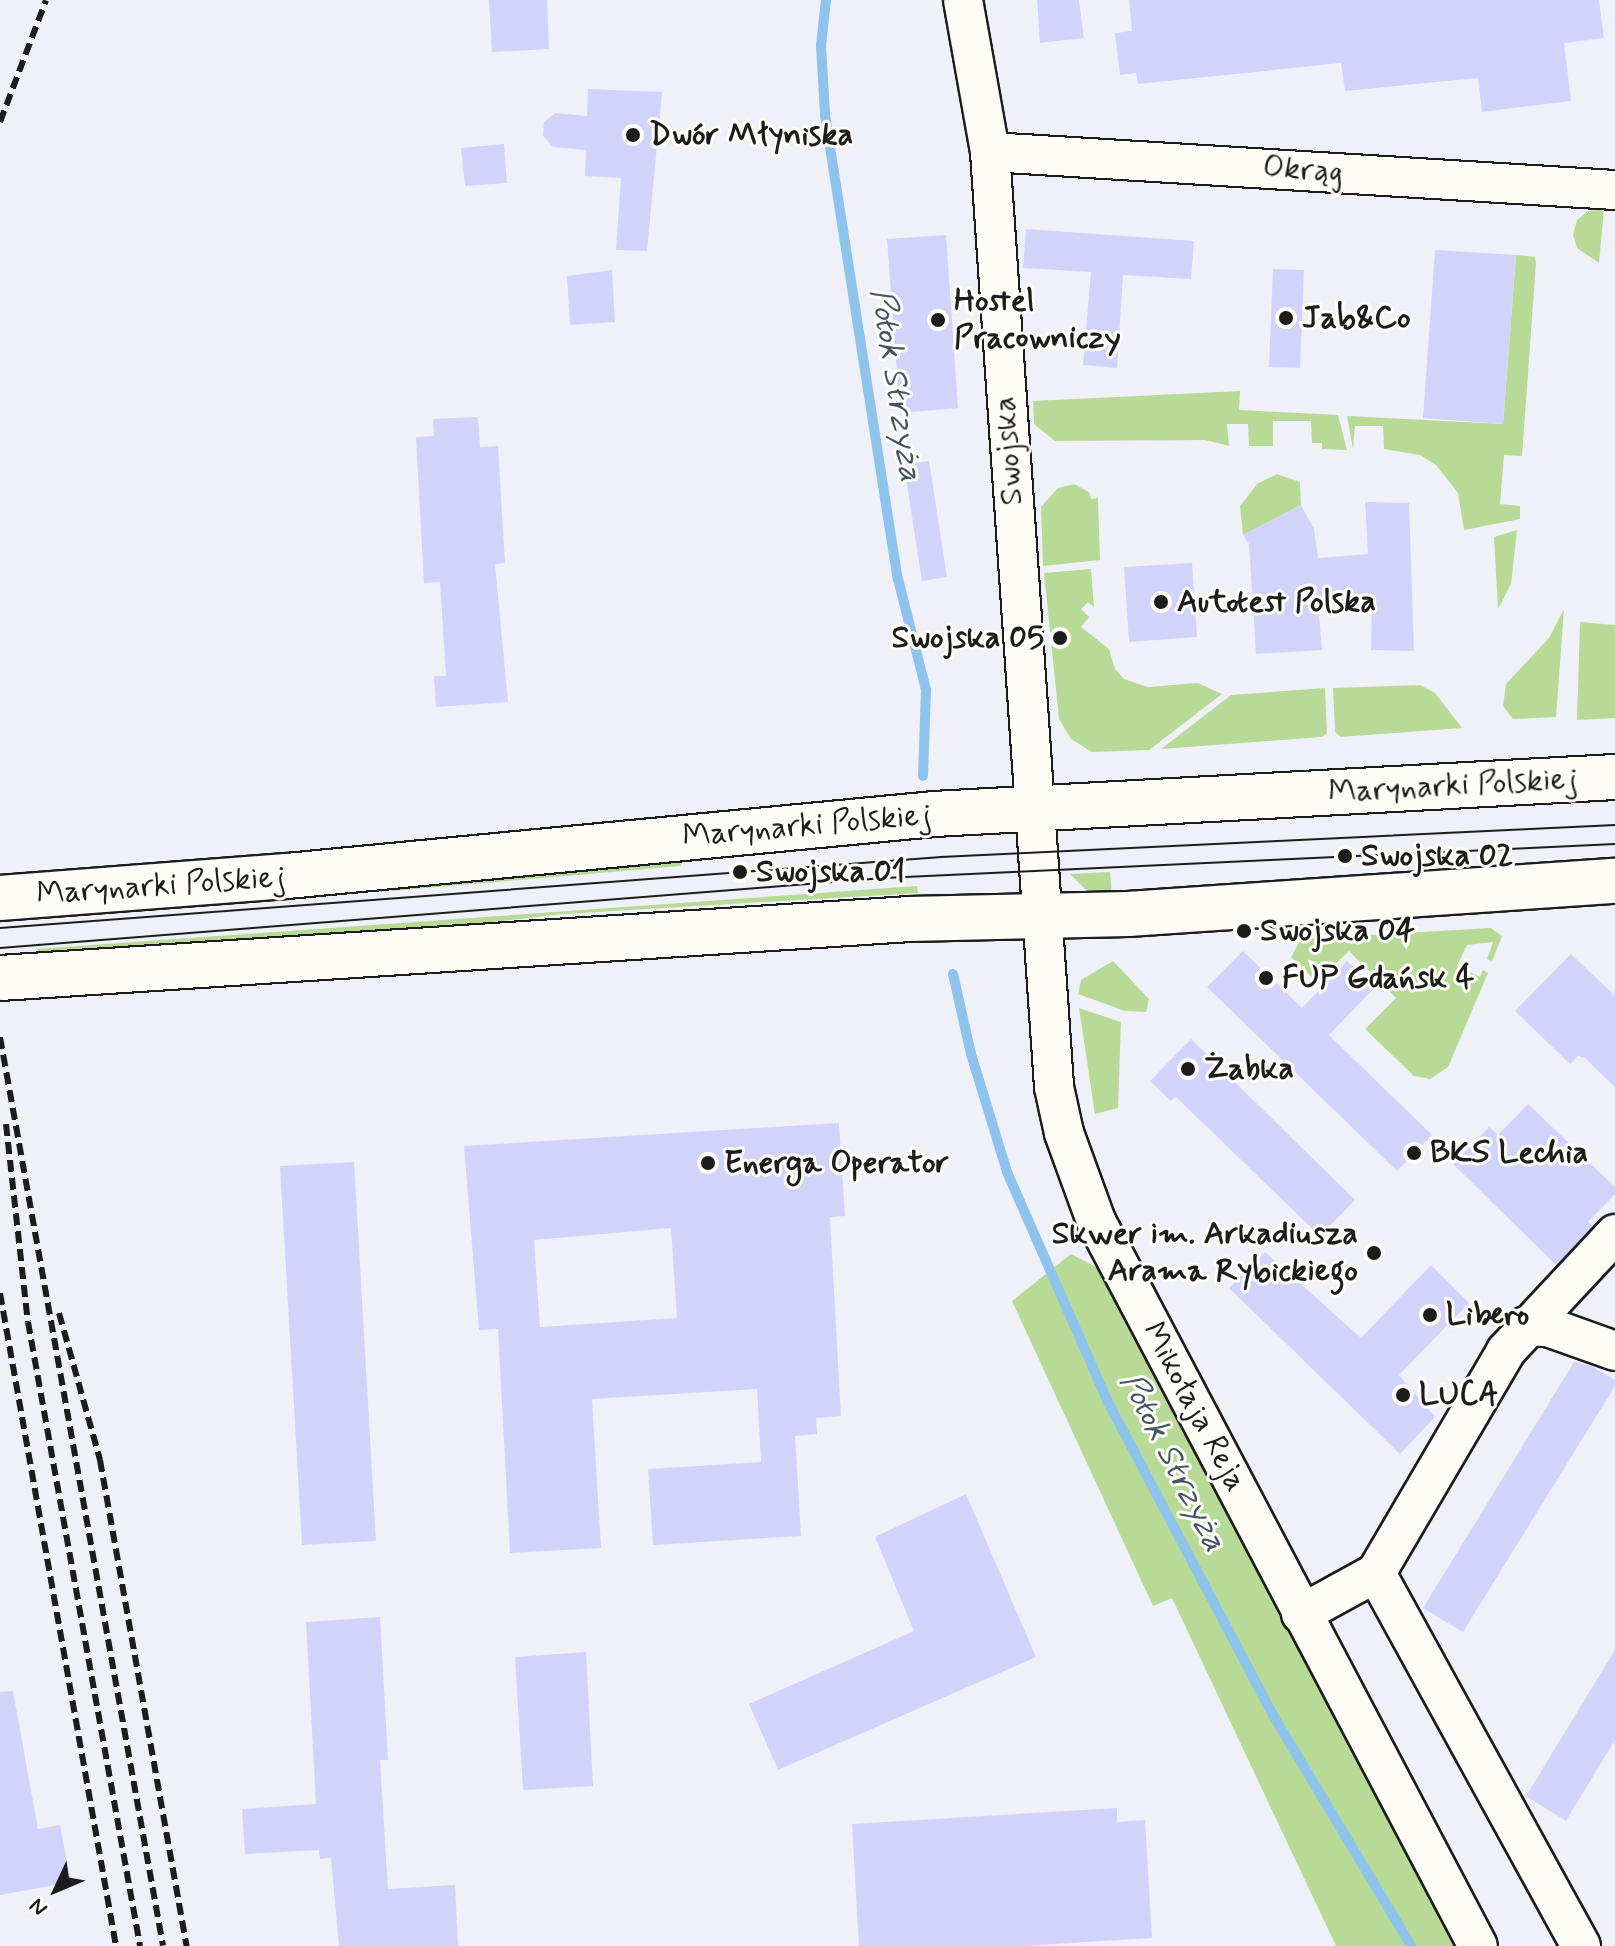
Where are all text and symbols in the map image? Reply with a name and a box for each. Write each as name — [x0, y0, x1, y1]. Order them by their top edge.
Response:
place label: Dwór Młyniska — [649, 116, 851, 154]
marker: Dwór Młyniska — [624, 126, 642, 144]
street label: Okrąg — [1261, 148, 1345, 192]
place label: Hostel Pracowniczy — [954, 283, 1121, 358]
water label: Potok Strzyża — [861, 285, 931, 485]
place label: Jab&Co — [1302, 299, 1411, 337]
marker: Jab&Co — [1277, 309, 1295, 327]
marker: Hostel Pracowniczy — [929, 311, 947, 329]
street label: Swojska — [986, 395, 1032, 507]
place label: Autotest Polska — [1177, 583, 1376, 621]
marker: Autotest Polska — [1152, 593, 1170, 611]
place label: Swojska 05 — [891, 619, 1044, 657]
marker: Swojska 05 — [1051, 629, 1069, 647]
street label: Marynarki Polskiej — [1327, 760, 1579, 812]
street label: Marynarki Polskiej — [681, 796, 933, 856]
place label: Swojska 02 — [1361, 837, 1513, 875]
marker: Swojska 02 — [1336, 847, 1354, 865]
place label: Swojska 01 — [756, 853, 905, 891]
street label: Marynarki Polskiej — [35, 858, 287, 914]
marker: Swojska 01 — [731, 863, 749, 881]
place label: Swojska 04 — [1260, 912, 1415, 950]
marker: Swojska 04 — [1235, 922, 1253, 940]
place label: FUP Gdańsk 4 — [1282, 959, 1476, 997]
marker: FUP Gdańsk 4 — [1257, 969, 1275, 987]
place label: Żabka — [1204, 1050, 1294, 1088]
marker: Żabka — [1179, 1060, 1197, 1078]
place label: BKS Lechia — [1430, 1134, 1588, 1172]
place label: Energa Operator — [724, 1144, 949, 1182]
marker: BKS Lechia — [1405, 1144, 1423, 1162]
marker: Energa Operator — [699, 1154, 717, 1172]
place label: Skwer im. Arkadiusza Arama Rybickiego — [1057, 1216, 1358, 1291]
marker: Skwer im. Arkadiusza Arama Rybickiego — [1365, 1244, 1383, 1262]
place label: Libero — [1446, 1296, 1529, 1334]
marker: Libero — [1421, 1306, 1439, 1324]
street label: Mikołaja Reja — [1132, 1314, 1256, 1500]
water label: Potok Strzyża — [1111, 1366, 1235, 1558]
place label: LUCA — [1419, 1376, 1498, 1414]
marker: LUCA — [1394, 1386, 1412, 1404]
north arrow — [16, 1850, 96, 1930]
text: N — [24, 1892, 54, 1922]

